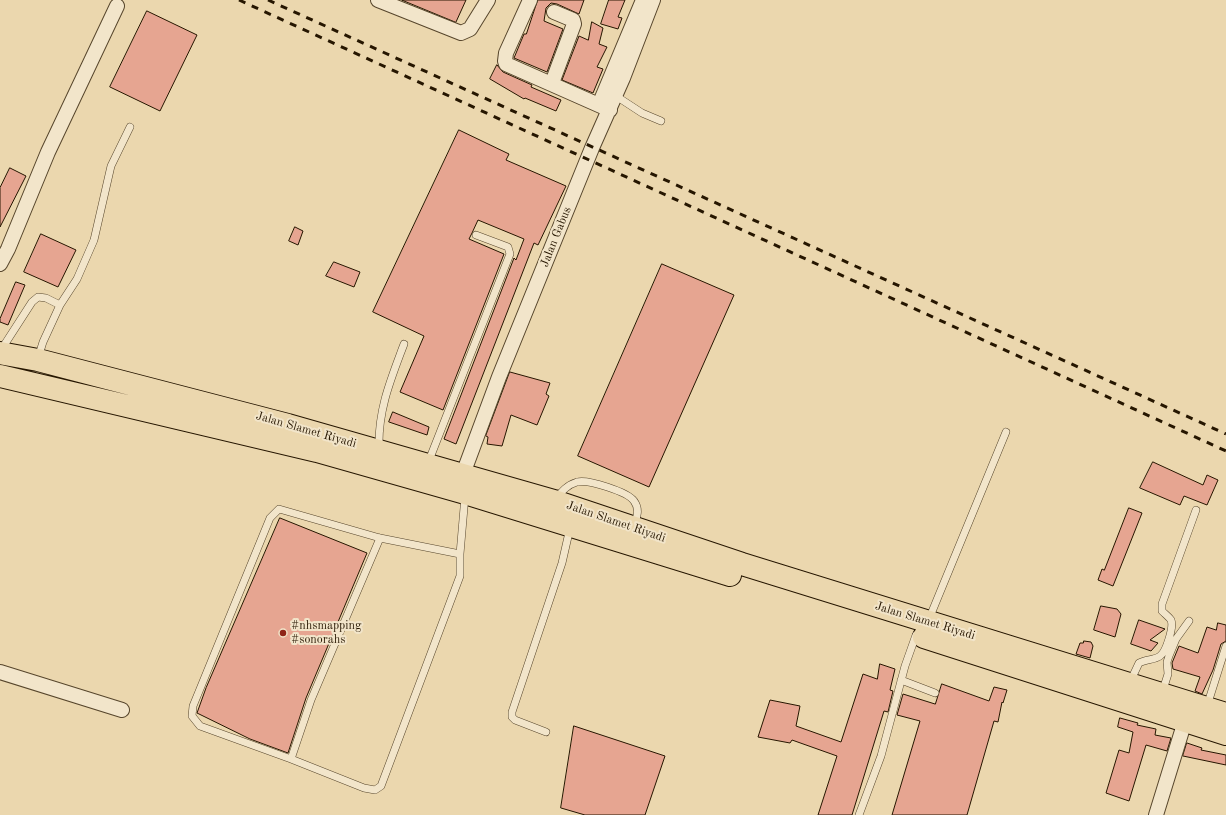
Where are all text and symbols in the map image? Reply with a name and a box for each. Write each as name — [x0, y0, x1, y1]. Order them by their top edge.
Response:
street label: Jalan Gabus — [537, 205, 575, 269]
street label: Jalan Slamet Riyadi — [254, 409, 358, 451]
street label: Jalan Slamet Riyadi — [565, 498, 667, 546]
street label: Jalan Slamet Riyadi — [873, 599, 977, 643]
place label: #nhsmapping #sonorahs — [291, 619, 362, 647]
marker: #nhsmapping #sonorahs — [278, 628, 288, 638]

